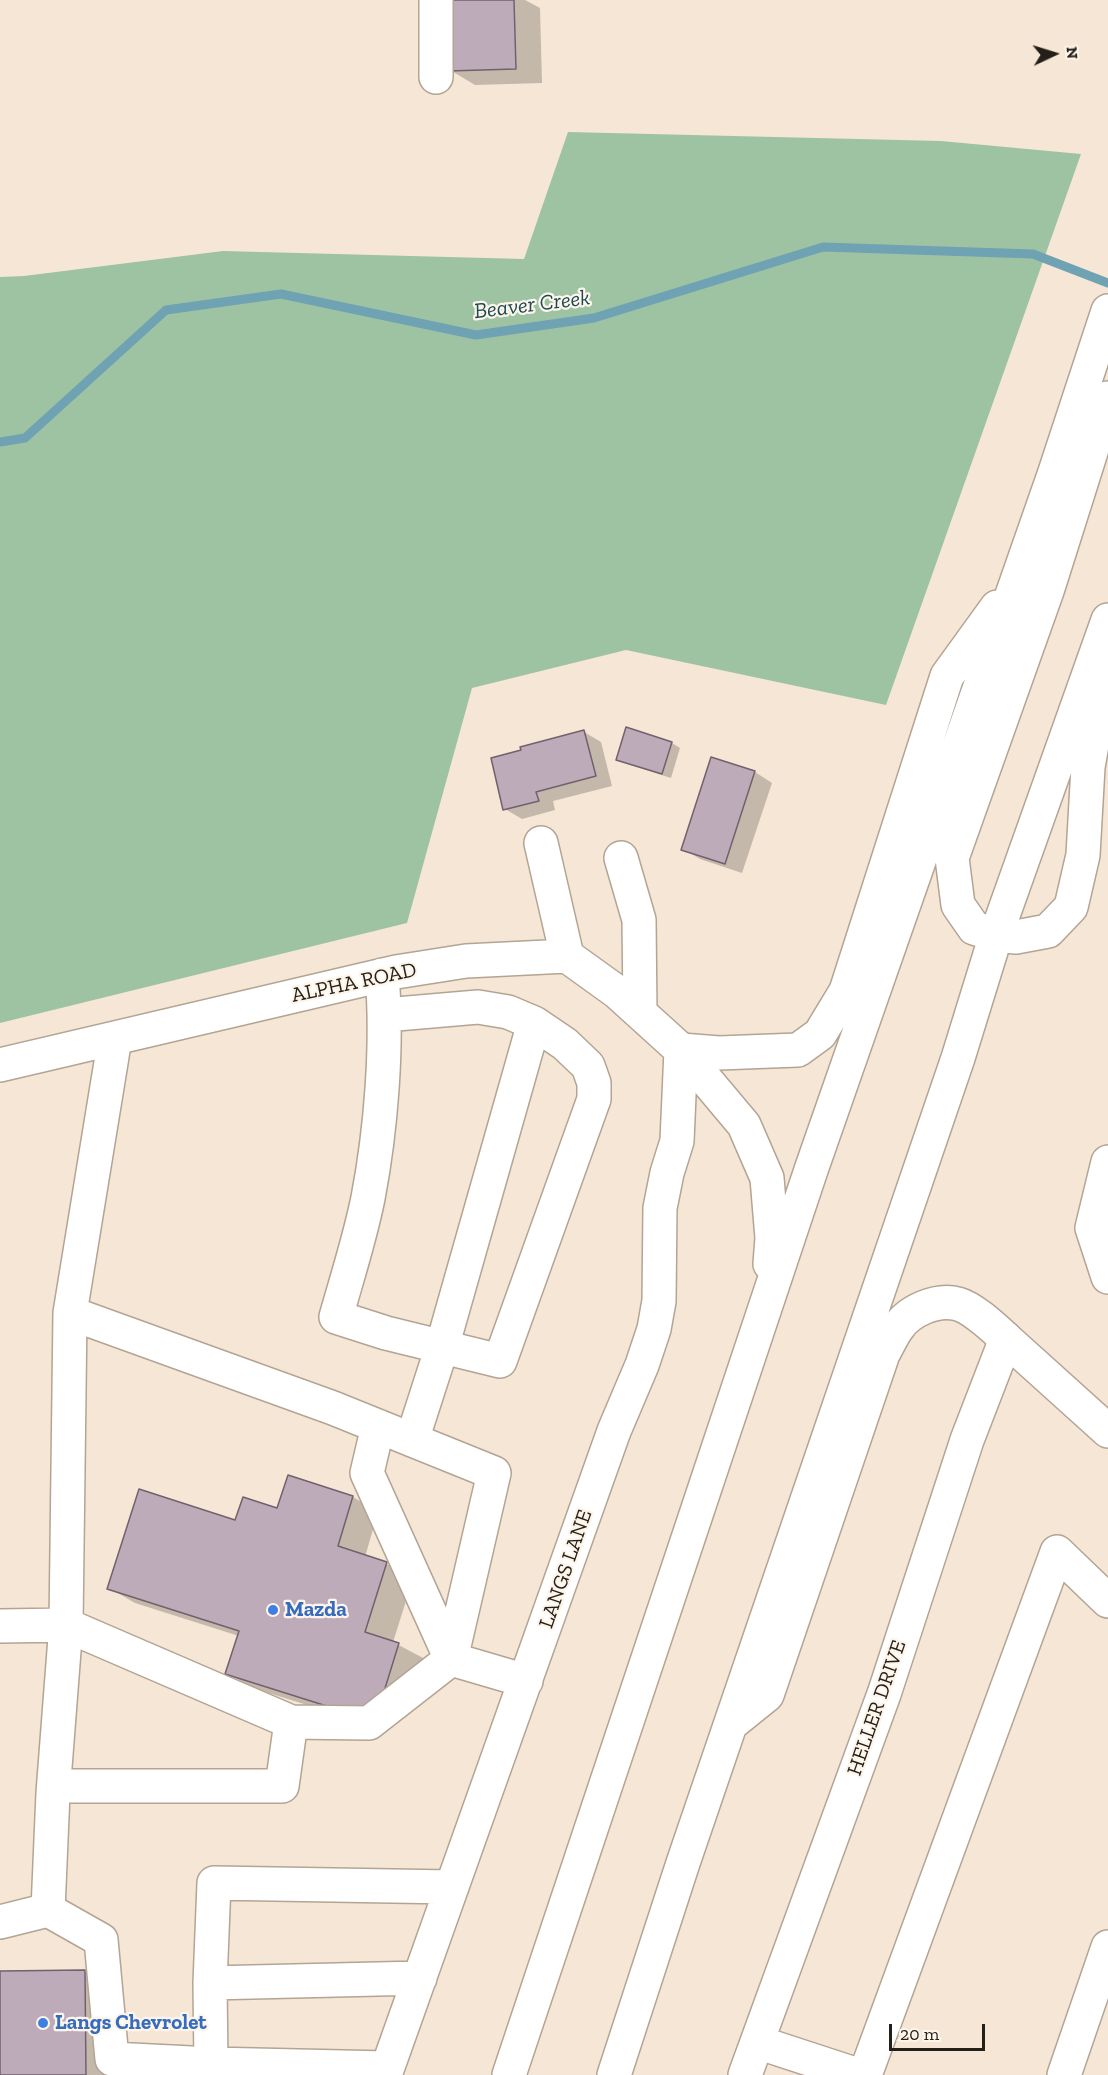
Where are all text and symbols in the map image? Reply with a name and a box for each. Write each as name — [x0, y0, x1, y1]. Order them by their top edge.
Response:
north arrow — [1024, 24, 1084, 84]
text: N — [1063, 46, 1082, 59]
water label: Beaver Creek — [473, 285, 591, 325]
street label: ALPHA ROAD — [289, 957, 419, 1009]
street label: LANGS LANE — [534, 1506, 598, 1632]
place label: Mazda — [285, 1597, 347, 1623]
marker: Mazda — [266, 1603, 280, 1617]
street label: HELLER DRIVE — [842, 1637, 912, 1779]
place label: Langs Chevrolet — [55, 2010, 207, 2036]
scale bar — [892, 2012, 988, 2050]
marker: Langs Chevrolet — [36, 2016, 50, 2030]
text: 20 m — [900, 2023, 939, 2045]

